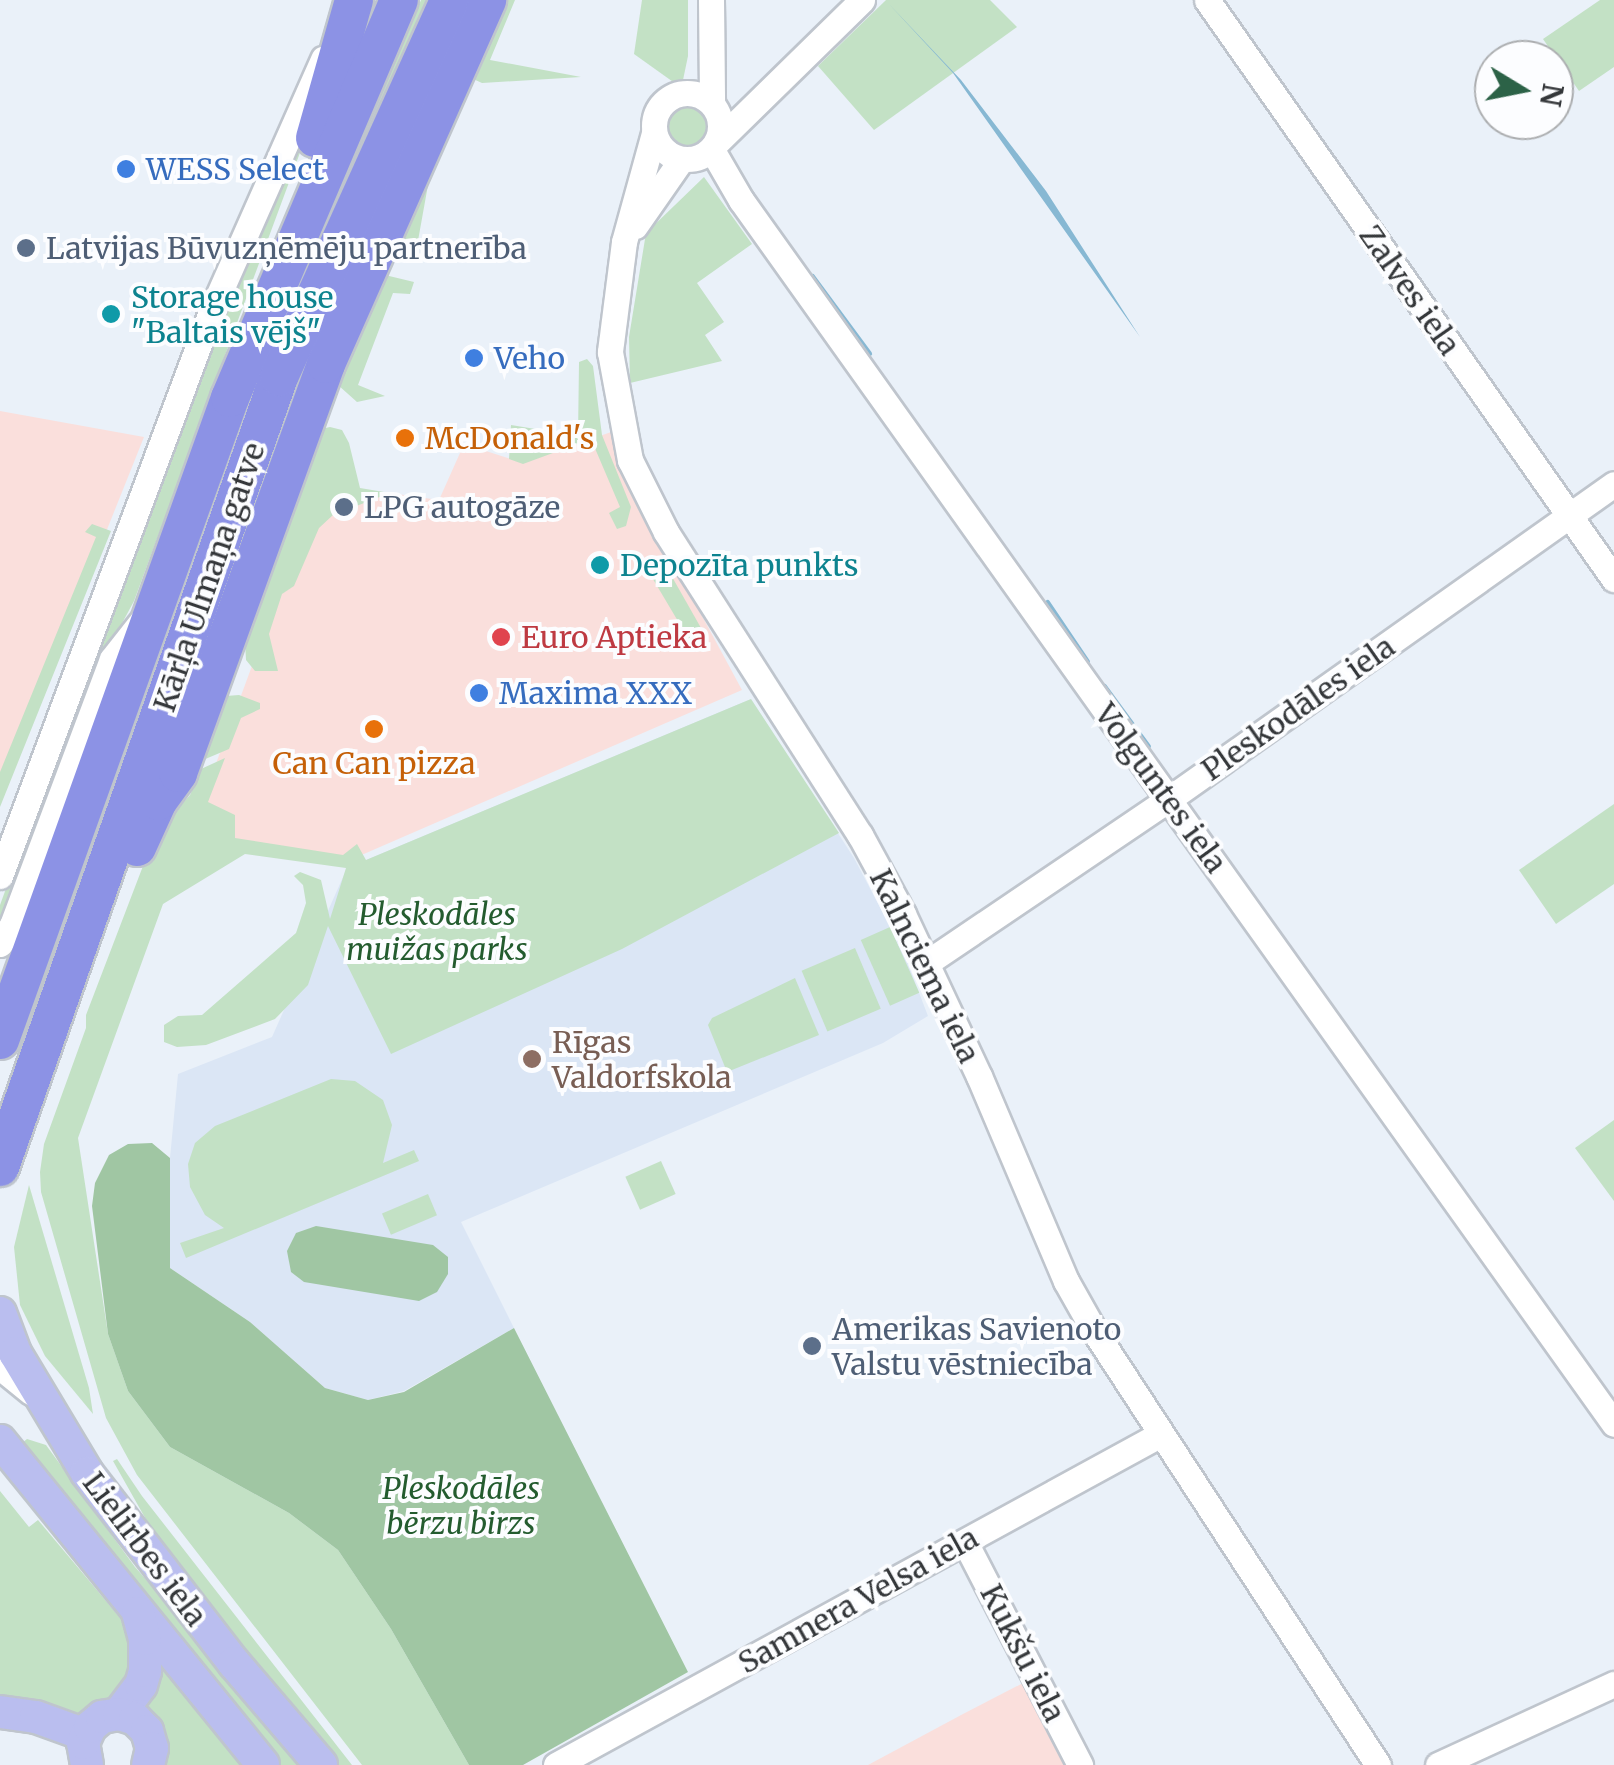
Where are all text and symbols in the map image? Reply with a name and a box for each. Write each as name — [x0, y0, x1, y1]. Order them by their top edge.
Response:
north arrow — [1474, 40, 1574, 140]
text: N — [1532, 81, 1571, 109]
place label: WESS Select — [146, 151, 324, 187]
marker: WESS Select — [115, 158, 137, 180]
street label: Zalves iela — [1352, 218, 1468, 362]
place label: Latvijas Būvuzņēmēju partnerība — [46, 230, 527, 266]
marker: Latvijas Būvuzņēmēju partnerība — [15, 237, 37, 259]
place label: Storage house "Baltais vējš" — [131, 279, 333, 350]
marker: Storage house "Baltais vējš" — [100, 303, 122, 325]
place label: Veho — [494, 340, 565, 376]
marker: Veho — [463, 347, 485, 369]
place label: McDonald's — [425, 420, 594, 456]
marker: McDonald's — [394, 427, 416, 449]
street label: Kārļa Ulmaņa gatve — [146, 438, 272, 716]
place label: LPG autogāze — [364, 489, 560, 525]
marker: LPG autogāze — [333, 496, 355, 518]
place label: Depozīta punkts — [620, 547, 858, 583]
marker: Depozīta punkts — [589, 554, 611, 576]
place label: Euro Aptieka — [521, 619, 707, 655]
marker: Euro Aptieka — [490, 626, 512, 648]
street label: Pleskodāles iela — [1195, 628, 1401, 788]
place label: Maxima XXX — [499, 675, 692, 711]
marker: Maxima XXX — [468, 682, 490, 704]
street label: Volguntes iela — [1088, 696, 1234, 880]
marker: Can Can pizza — [363, 718, 385, 740]
place label: Can Can pizza — [272, 745, 476, 781]
street label: Kalnciema iela — [863, 863, 987, 1069]
park label: Pleskodāles muižas parks — [346, 896, 528, 966]
place label: Rīgas Valdorfskola — [552, 1024, 732, 1094]
marker: Rīgas Valdorfskola — [521, 1048, 543, 1070]
place label: Amerikas Savienoto Valstu vēstniecība — [832, 1311, 1121, 1382]
marker: Amerikas Savienoto Valstu vēstniecība — [801, 1335, 823, 1357]
street label: Lielirbes iela — [76, 1465, 214, 1633]
park label: Pleskodāles bērzu birzs — [382, 1470, 540, 1540]
street label: Samnera Velsa iela — [732, 1519, 984, 1681]
street label: Kukšu iela — [973, 1578, 1073, 1728]

